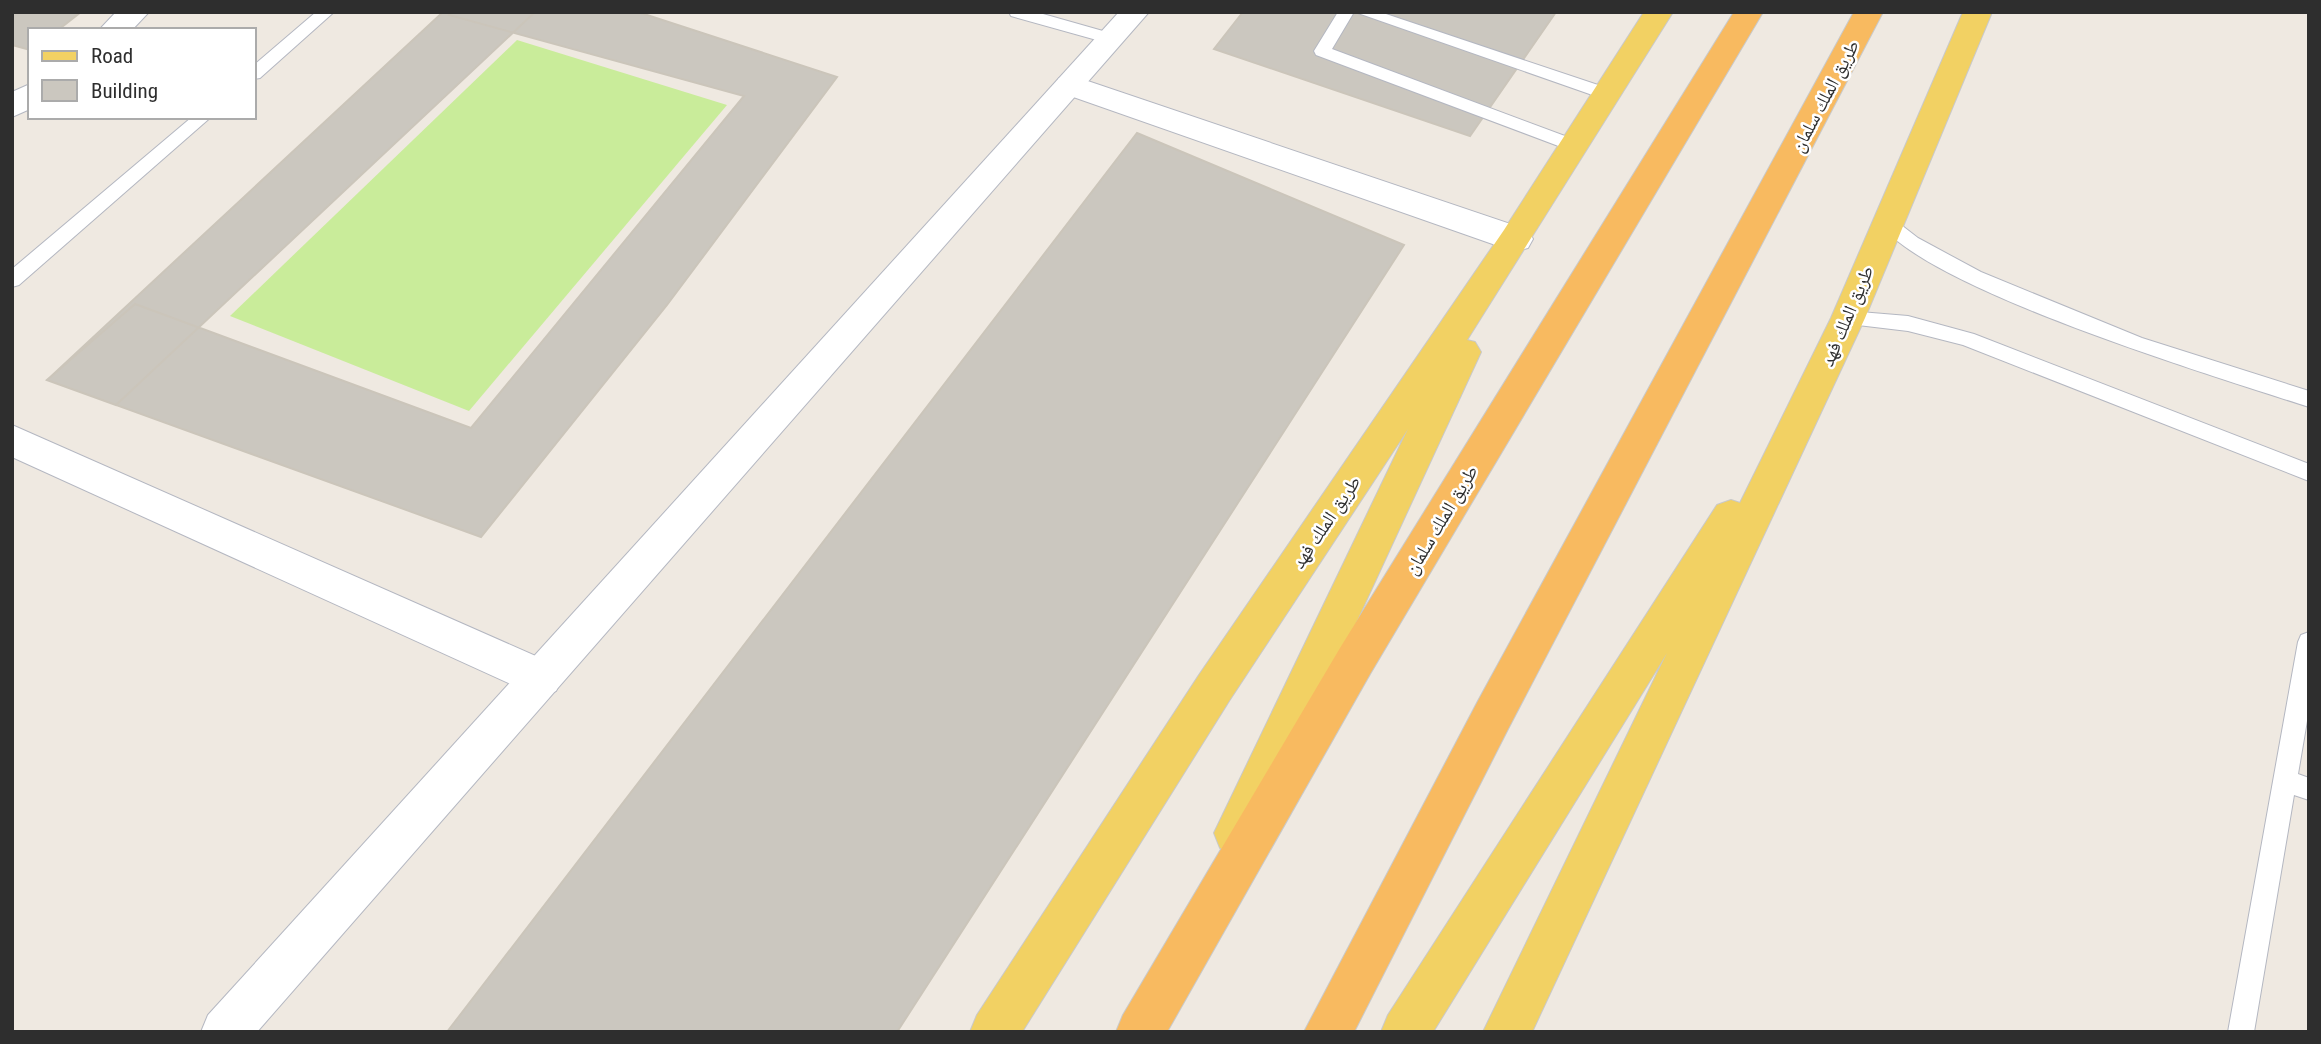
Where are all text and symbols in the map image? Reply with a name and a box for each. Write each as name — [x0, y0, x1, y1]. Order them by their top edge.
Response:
legend — [28, 28, 256, 119]
street label: طريق الملك سلمان — [1786, 36, 1864, 156]
text: Road — [91, 44, 133, 68]
text: Building — [91, 79, 158, 103]
street label: طريق الملك فهد — [1816, 262, 1878, 370]
street label: طريق الملك سلمان — [1399, 461, 1483, 579]
street label: طريق الملك فهد — [1287, 471, 1365, 573]

